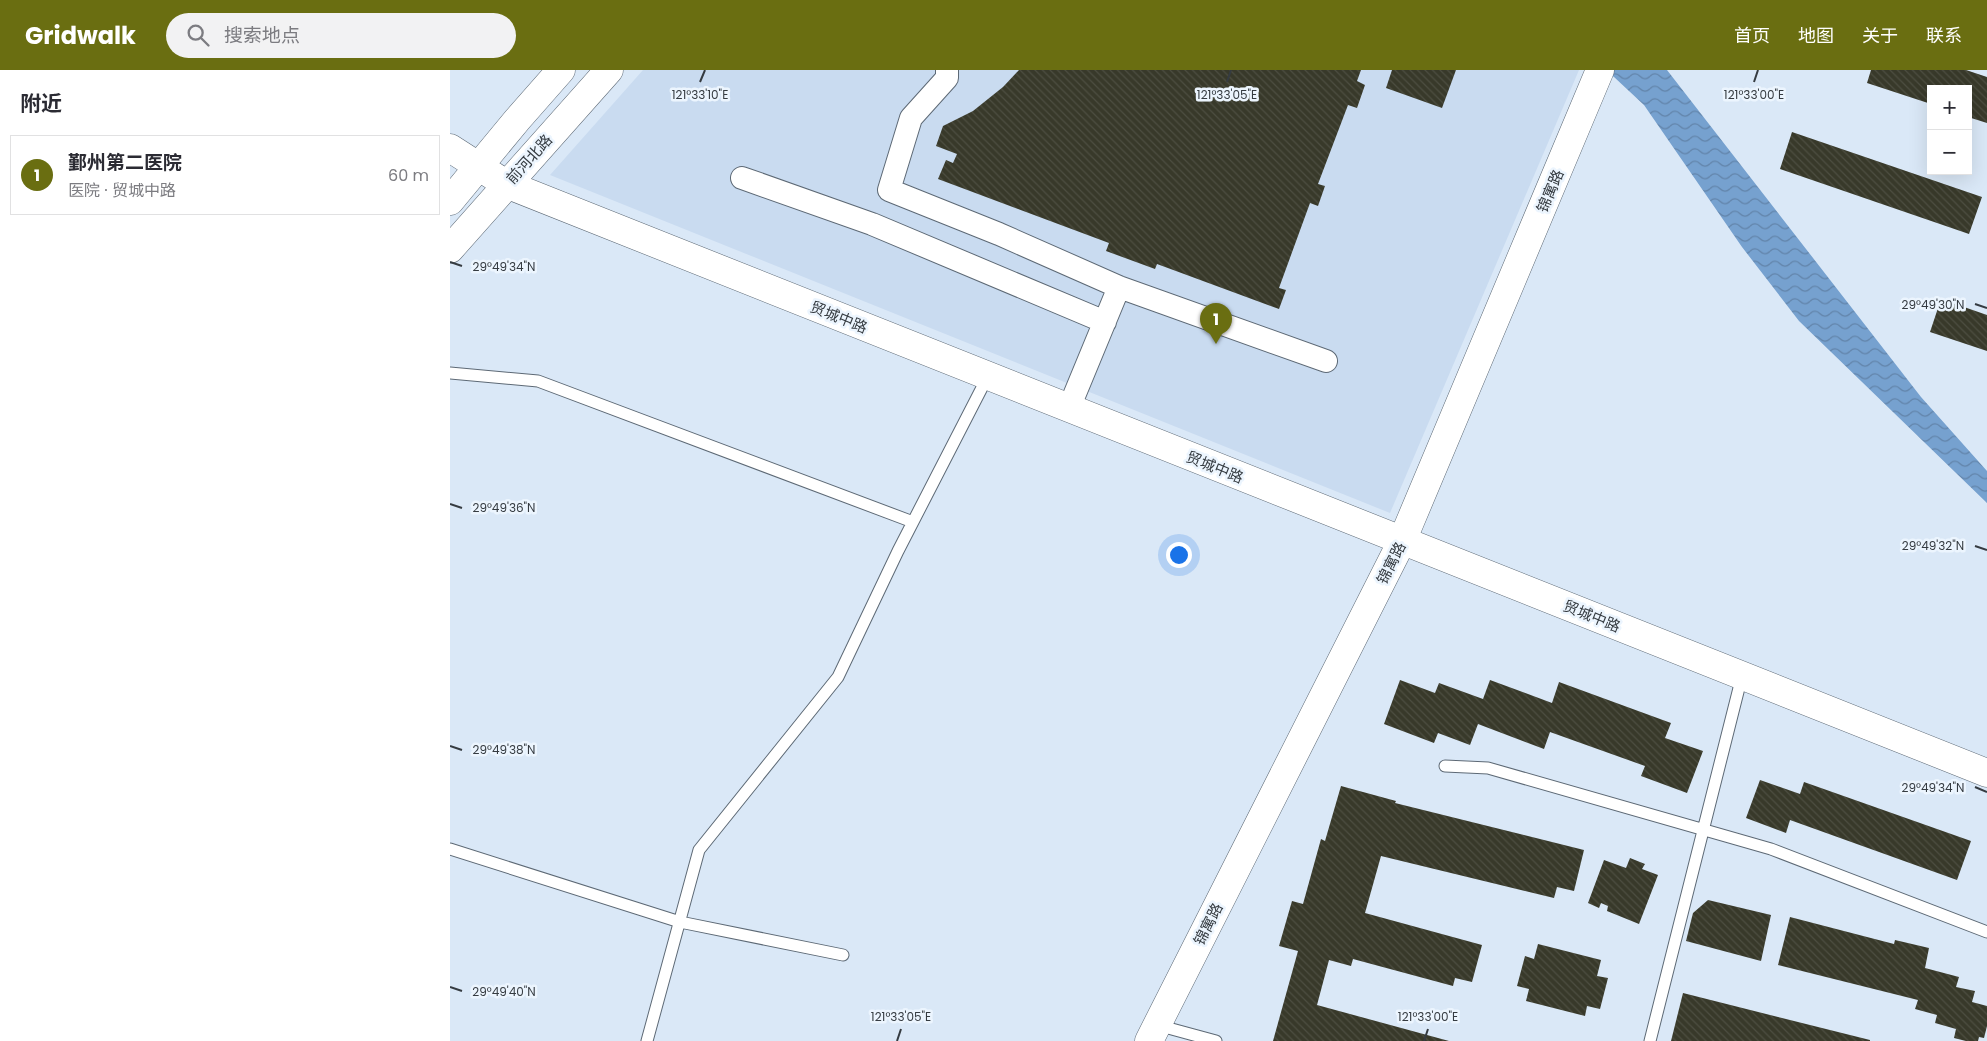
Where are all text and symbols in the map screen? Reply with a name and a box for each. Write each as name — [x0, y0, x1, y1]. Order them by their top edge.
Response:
search box — [166, 13, 516, 58]
text: Gridwalk — [25, 19, 136, 52]
icon: search — [184, 21, 212, 49]
text: 搜索地点 — [224, 22, 300, 49]
text: 首页 — [1734, 23, 1770, 48]
text: 地图 — [1798, 23, 1834, 48]
text: 关于 — [1862, 23, 1898, 48]
text: 联系 — [1926, 23, 1962, 48]
map controls — [1927, 85, 1972, 175]
button: + — [1927, 85, 1972, 130]
text: 121°33'10"E — [672, 86, 728, 103]
text: 121°33'05"E — [1197, 86, 1257, 103]
text: 121°33'00"E — [1724, 86, 1784, 103]
text: 附近 — [20, 89, 62, 118]
street label: 前河北路 — [501, 130, 557, 188]
button: − — [1927, 130, 1972, 175]
text: 鄞州第二医院 — [68, 149, 182, 176]
text: 1 — [34, 164, 40, 187]
text: 60 m — [388, 164, 429, 187]
street label: 锦寓路 — [1532, 166, 1568, 216]
text: 医院 · 贸城中路 — [68, 179, 176, 202]
text: 29°49'34"N — [473, 258, 535, 275]
street label: 贸城中路 — [807, 296, 871, 338]
text: 29°49'30"N — [1902, 296, 1964, 313]
pin: 1 — [1200, 303, 1232, 344]
street label: 贸城中路 — [1183, 446, 1247, 488]
text: 29°49'36"N — [472, 499, 536, 516]
text: 29°49'32"N — [1902, 537, 1964, 554]
street label: 锦寓路 — [1371, 538, 1411, 588]
your location — [1166, 542, 1192, 568]
street label: 贸城中路 — [1560, 595, 1624, 637]
text: 29°49'38"N — [473, 741, 535, 758]
text: 29°49'34"N — [1902, 779, 1964, 796]
street label: 锦寓路 — [1188, 899, 1228, 949]
text: 29°49'40"N — [472, 983, 536, 1000]
text: 121°33'05"E — [871, 1008, 931, 1025]
text: 121°33'00"E — [1398, 1008, 1458, 1025]

